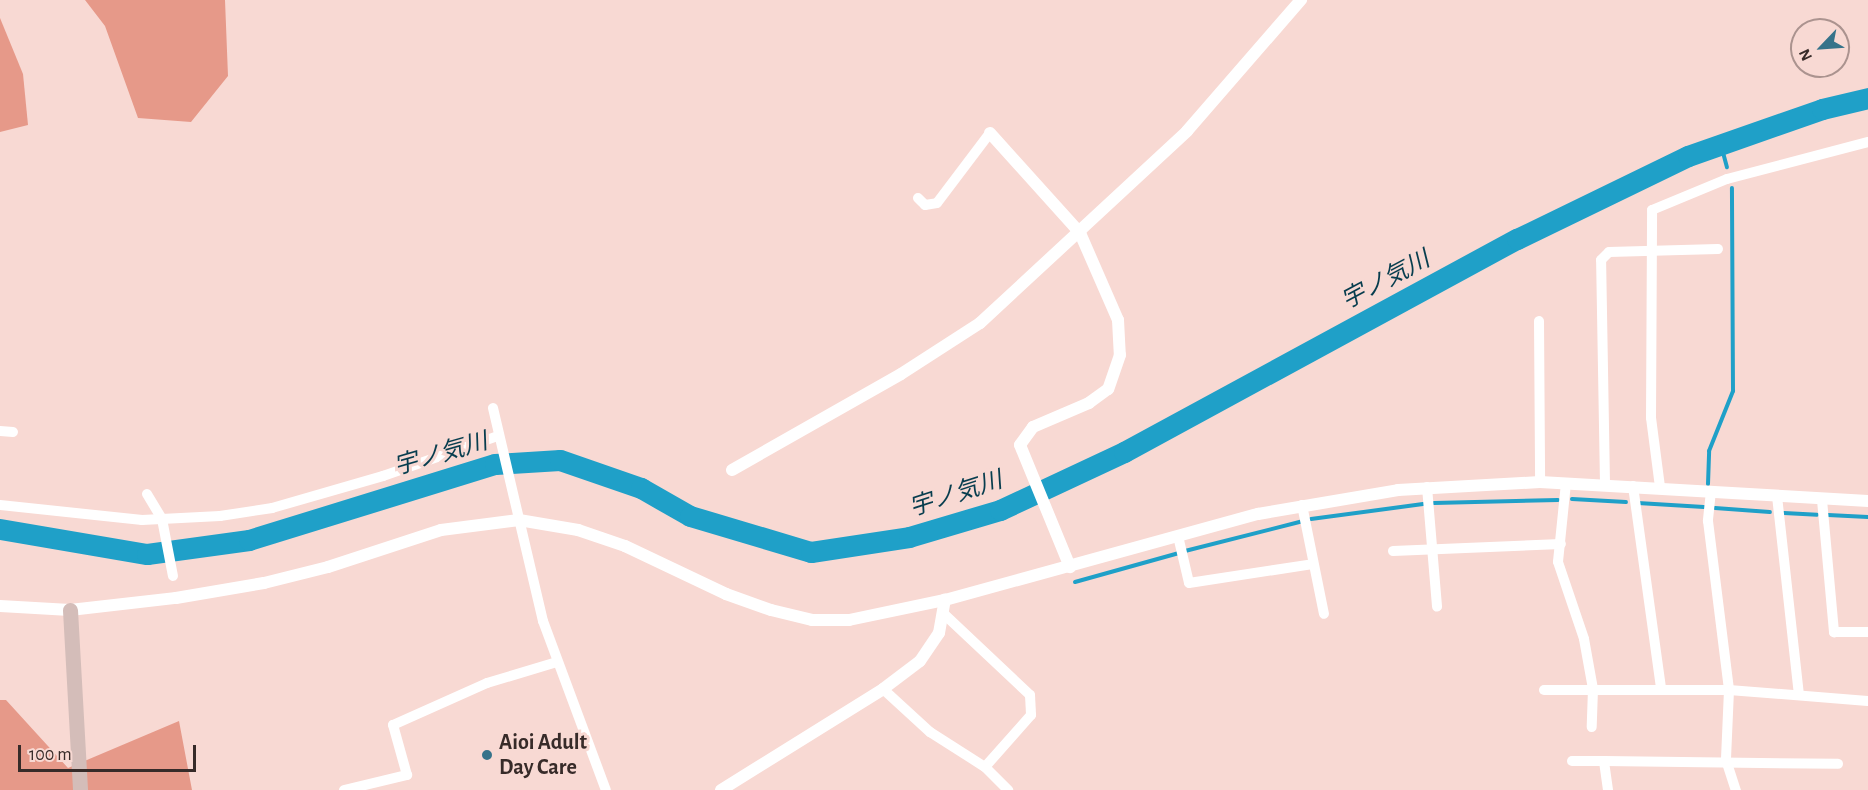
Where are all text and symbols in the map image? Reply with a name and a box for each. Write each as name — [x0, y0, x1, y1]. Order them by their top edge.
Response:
north arrow — [1790, 18, 1850, 78]
text: N — [1796, 46, 1815, 63]
water label: 宇ノ気川 — [1337, 246, 1435, 316]
water label: 宇ノ気川 — [391, 428, 491, 482]
water label: 宇ノ気川 — [906, 466, 1006, 524]
place label: Aioi Adult Day Care — [499, 729, 587, 780]
scale bar — [21, 733, 200, 771]
text: 100 m — [29, 746, 72, 764]
marker: Aioi Adult Day Care — [480, 748, 494, 762]

